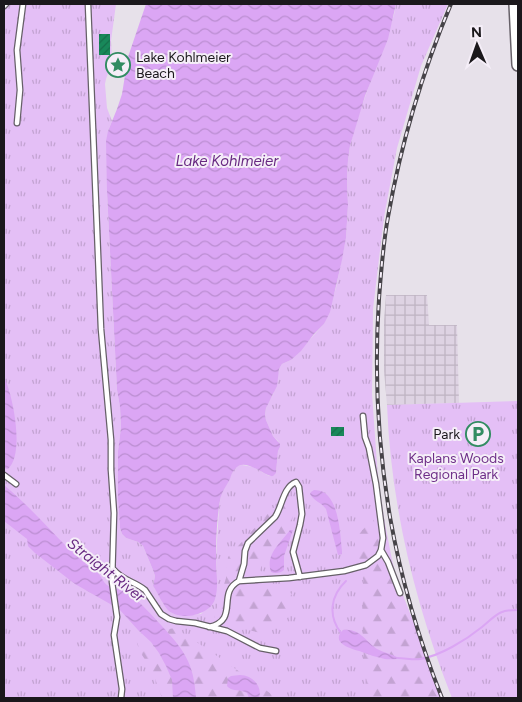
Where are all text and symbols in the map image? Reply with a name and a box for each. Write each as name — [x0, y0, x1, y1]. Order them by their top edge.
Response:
north arrow — [452, 20, 502, 70]
text: N — [471, 24, 482, 41]
place label: Lake Kohlmeier Beach — [136, 49, 231, 82]
place icon: Lake Kohlmeier Beach — [105, 52, 131, 78]
water label: Lake Kohlmeier — [176, 152, 279, 170]
parking icon: Park — [465, 421, 491, 447]
place label: Park — [433, 426, 460, 443]
park label: Kaplans Woods Regional Park — [408, 450, 504, 483]
water label: Straight River — [64, 534, 149, 606]

